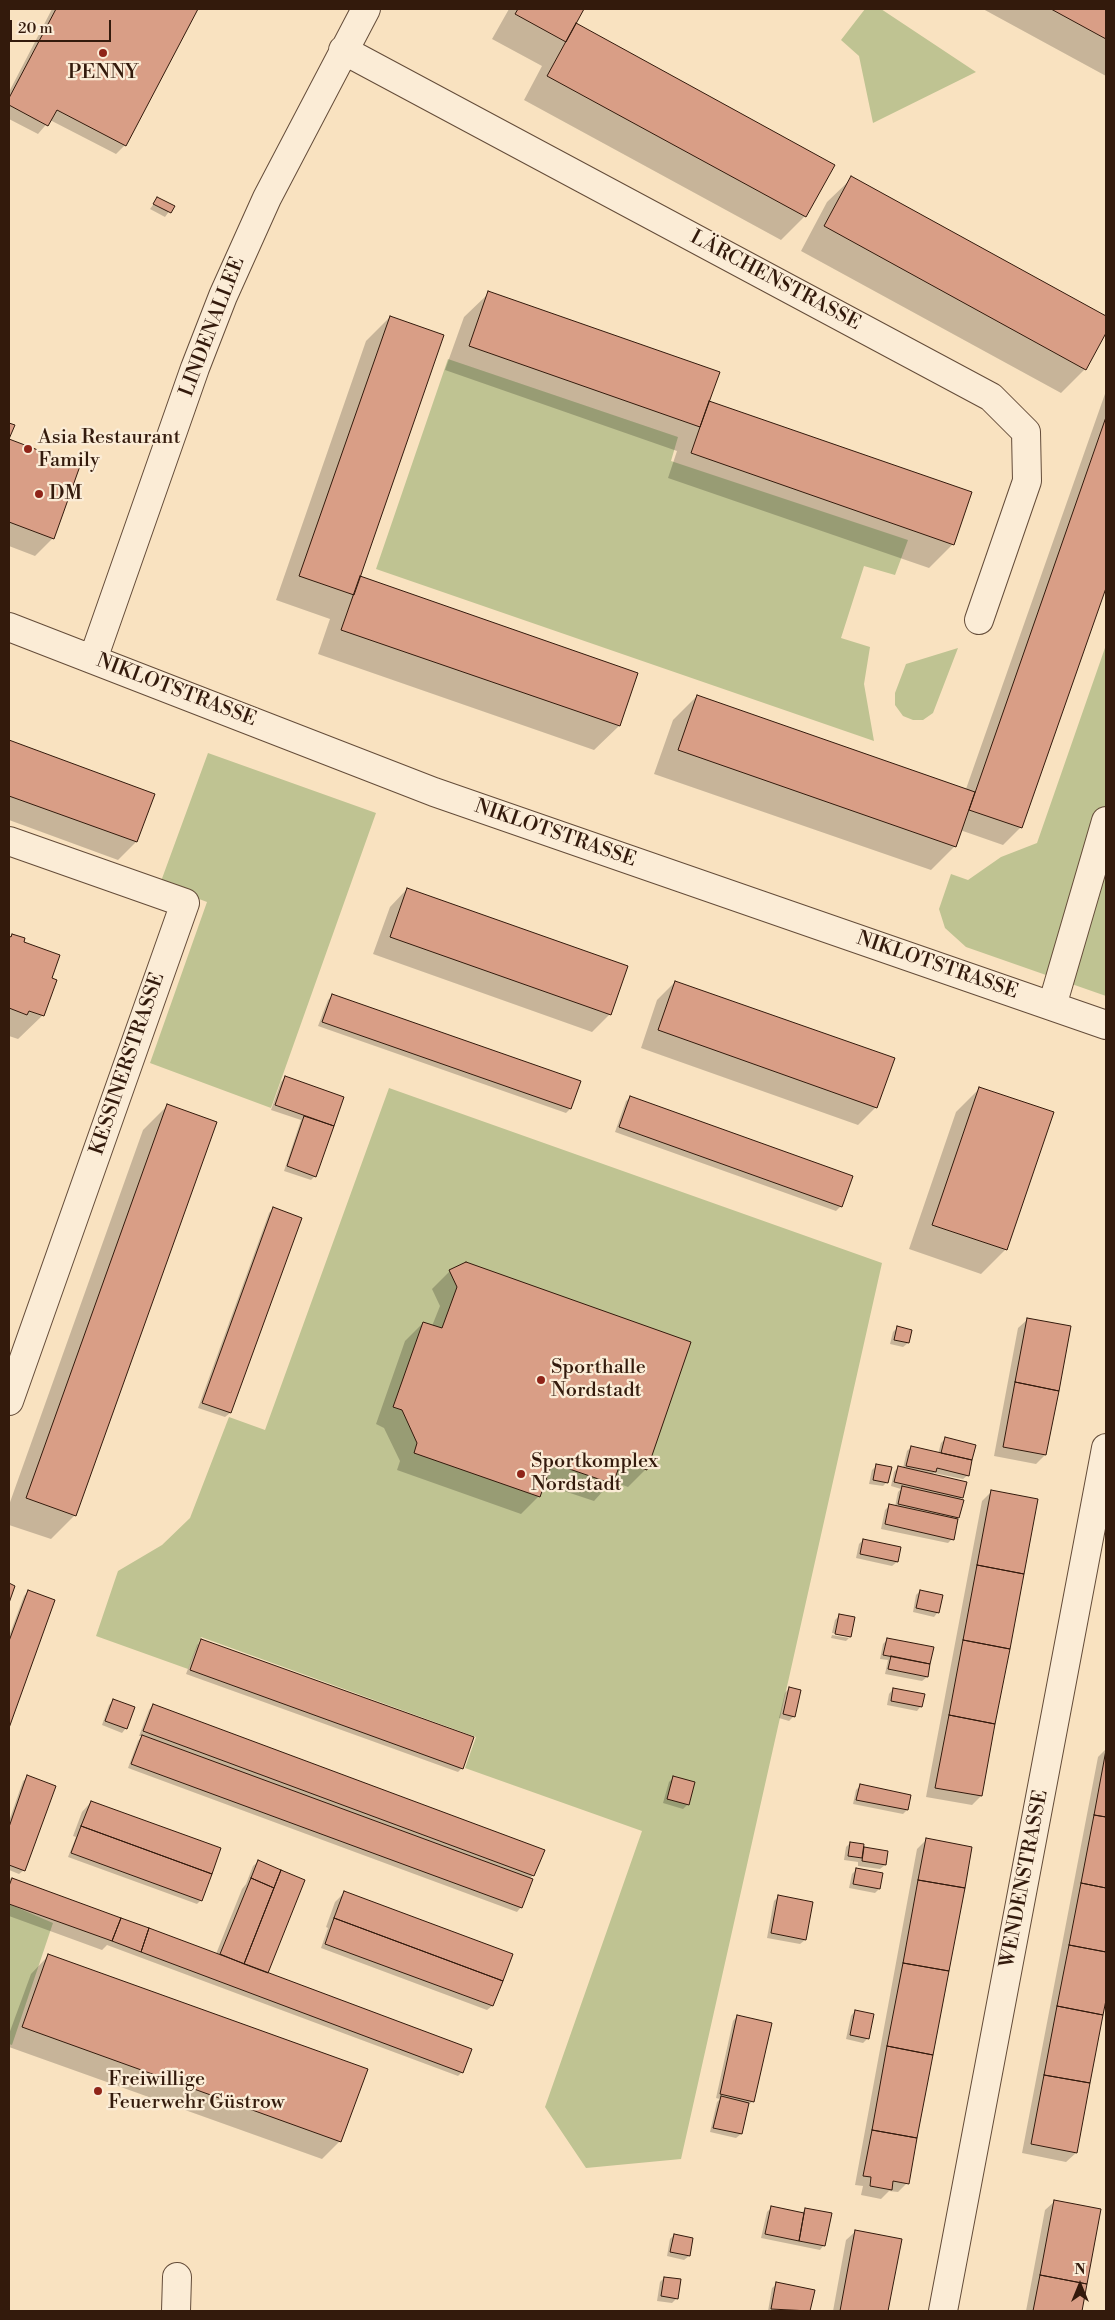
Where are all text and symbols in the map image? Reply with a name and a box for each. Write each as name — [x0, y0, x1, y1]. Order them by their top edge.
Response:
scale bar — [12, 10, 114, 42]
text: 20 m — [18, 19, 53, 38]
marker: PENNY — [97, 47, 109, 59]
place label: PENNY — [68, 61, 138, 85]
street label: LÄRCHENSTRASSE — [686, 226, 864, 336]
street label: LINDENALLEE — [175, 254, 251, 400]
place label: Asia Restaurant Family — [38, 426, 181, 473]
marker: Asia Restaurant Family — [22, 443, 34, 455]
place label: DM — [49, 482, 82, 506]
marker: DM — [33, 488, 45, 500]
street label: NIKLOTSTRASSE — [93, 649, 259, 733]
street label: NIKLOTSTRASSE — [471, 795, 639, 873]
street label: NIKLOTSTRASSE — [853, 927, 1021, 1005]
street label: KESSINERSTRASSE — [86, 970, 170, 1158]
place label: Sporthalle Nordstadt — [551, 1356, 646, 1403]
marker: Sporthalle Nordstadt — [535, 1374, 547, 1386]
place label: Sportkomplex Nordstadt — [531, 1450, 658, 1497]
marker: Sportkomplex Nordstadt — [515, 1468, 527, 1480]
street label: WENDENSTRASSE — [996, 1788, 1054, 1970]
place label: Freiwillige Feuerwehr Güstrow — [108, 2068, 284, 2115]
marker: Freiwillige Feuerwehr Güstrow — [92, 2085, 104, 2097]
north arrow — [1055, 2260, 1105, 2310]
text: N — [1074, 2261, 1086, 2279]

